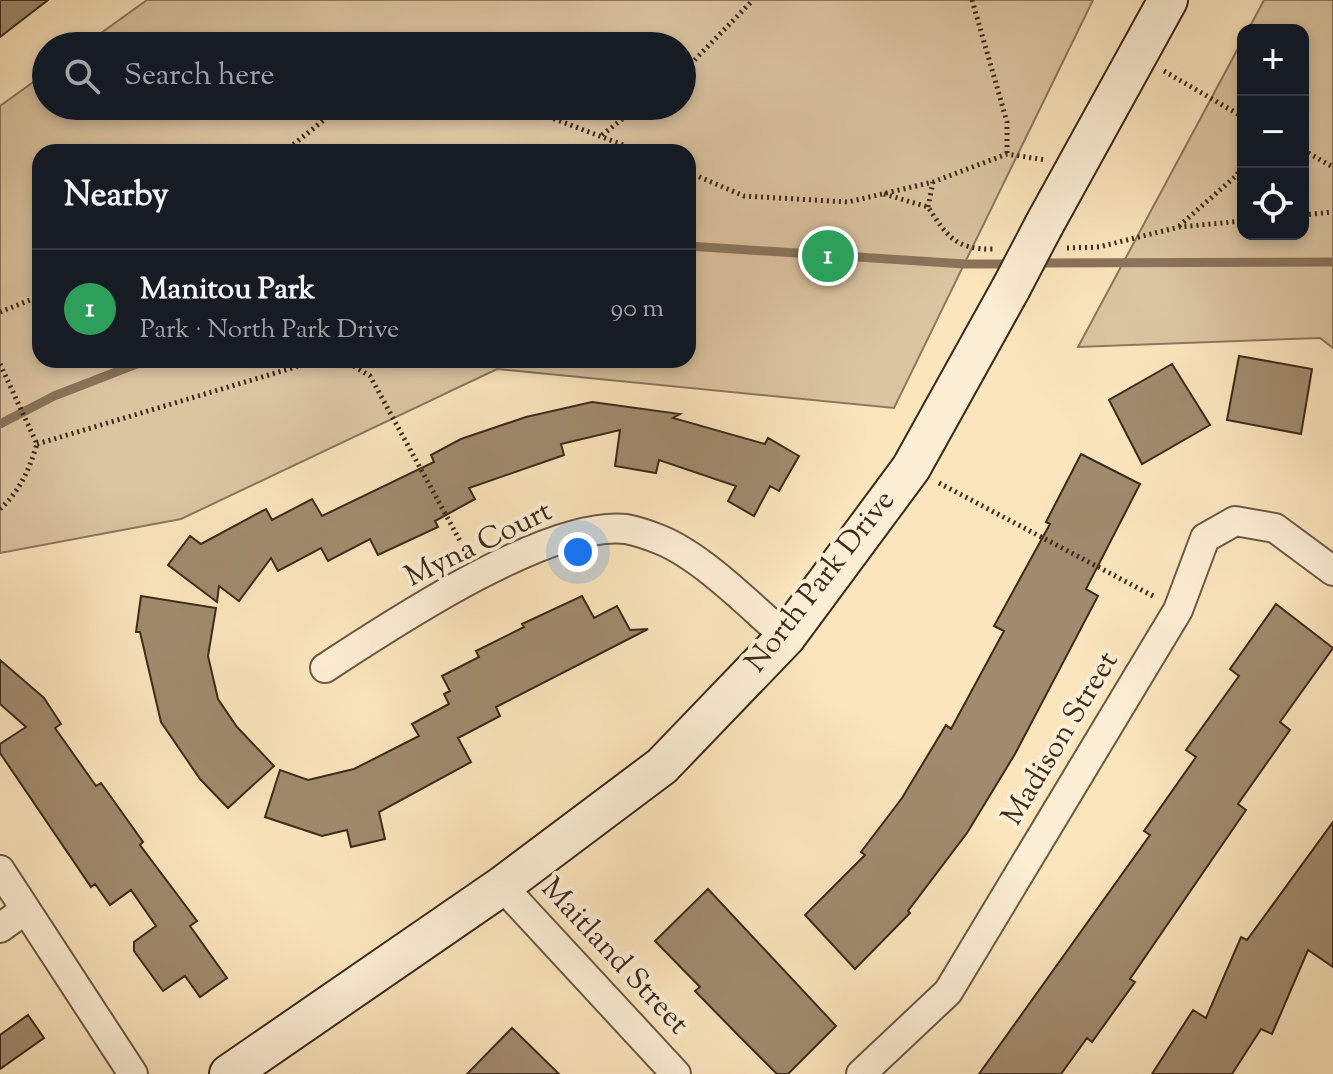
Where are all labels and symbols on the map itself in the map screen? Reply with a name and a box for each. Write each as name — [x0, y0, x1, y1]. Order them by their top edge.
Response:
pin: 1 — [802, 226, 854, 286]
street label: North Park Drive — [736, 482, 906, 682]
street label: Myna Court — [398, 491, 560, 599]
your location — [558, 532, 598, 572]
street label: Madison Street — [992, 644, 1130, 834]
street label: Maitland Street — [530, 869, 698, 1045]

